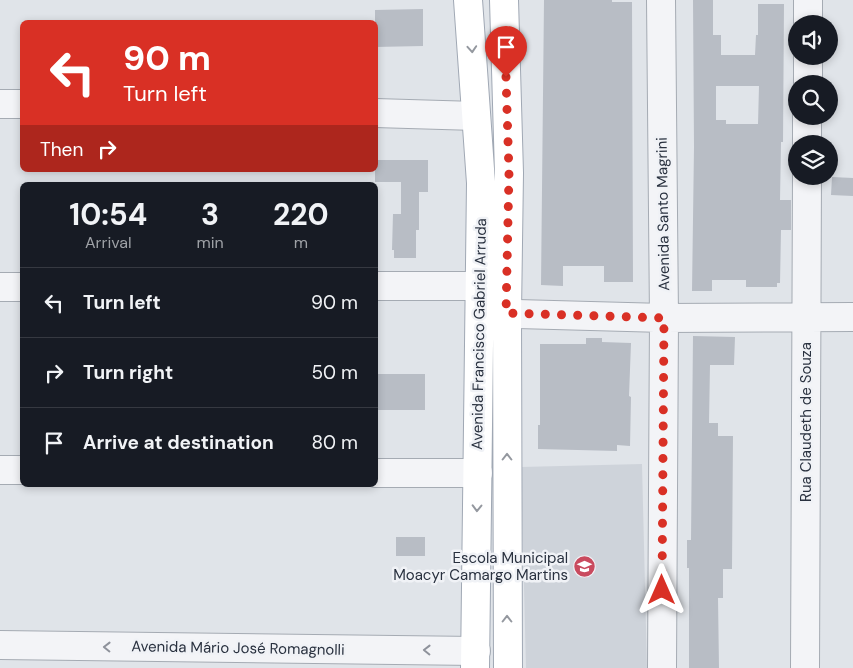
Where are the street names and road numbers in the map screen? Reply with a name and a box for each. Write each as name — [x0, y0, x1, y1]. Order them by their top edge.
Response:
street label: Avenida Santo Magrini — [652, 137, 674, 291]
street label: Avenida Francisco Gabriel Arruda — [467, 218, 491, 450]
street label: Rua Claudeth de Souza — [796, 342, 816, 502]
street label: Avenida Mário José Romagnolli — [131, 636, 345, 660]

